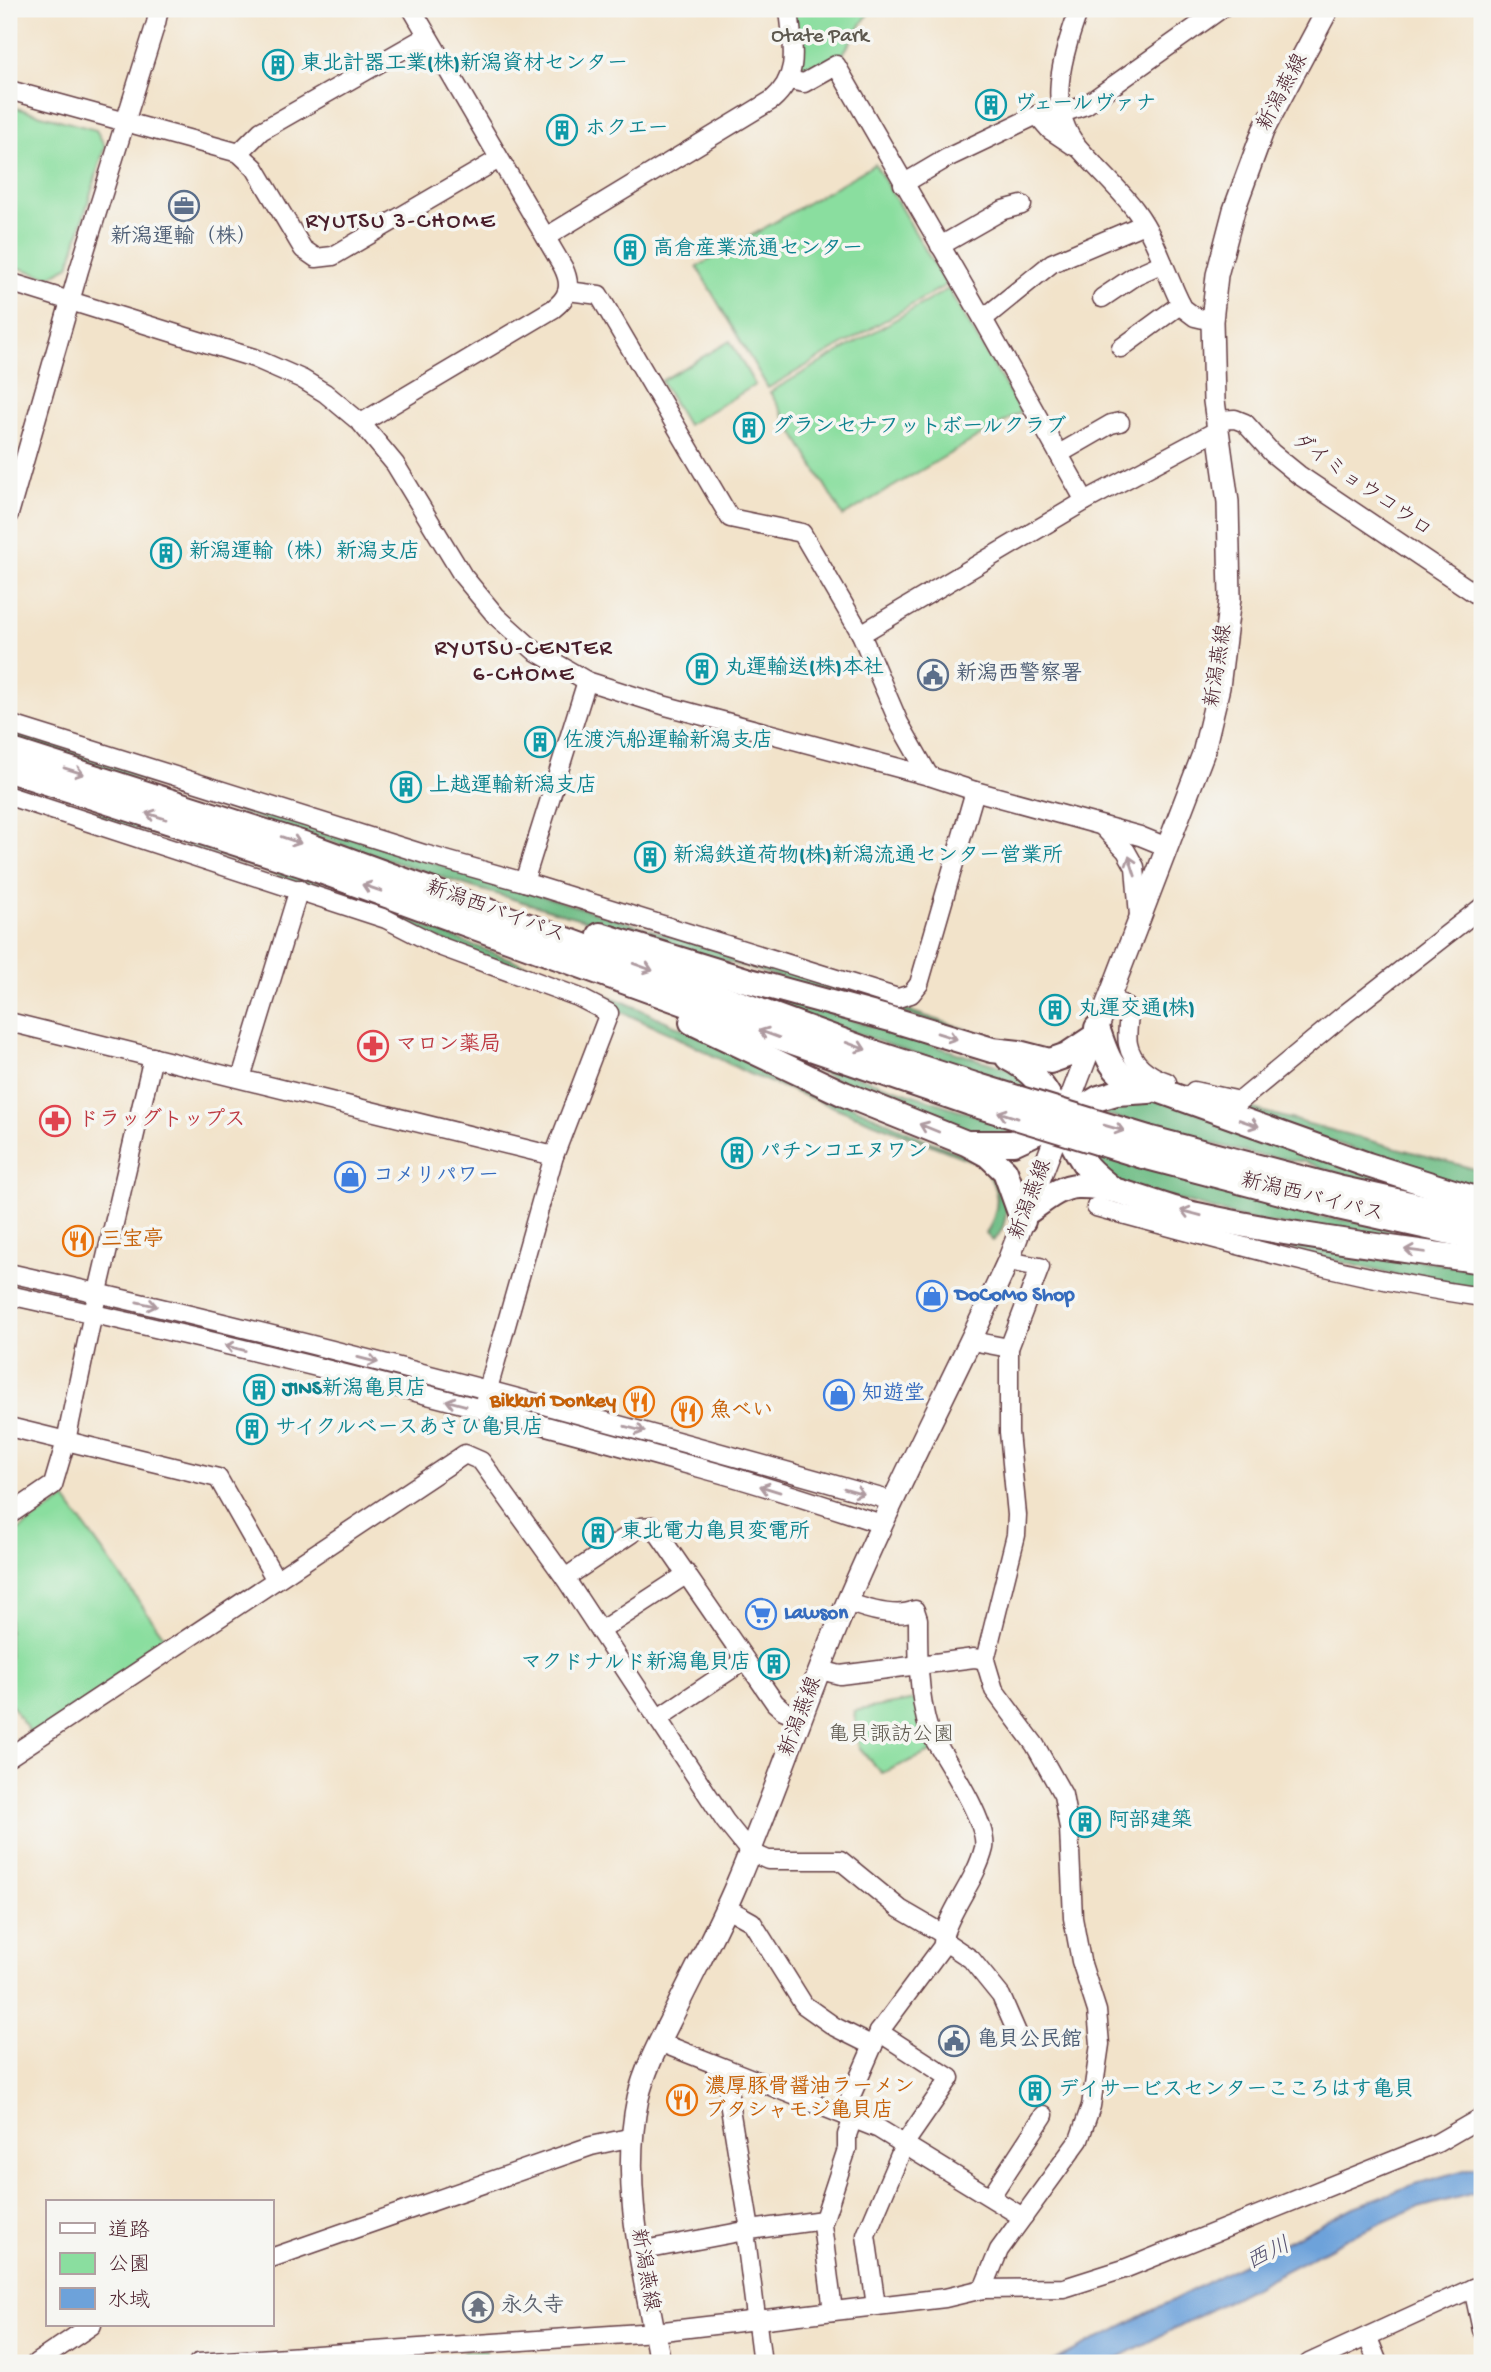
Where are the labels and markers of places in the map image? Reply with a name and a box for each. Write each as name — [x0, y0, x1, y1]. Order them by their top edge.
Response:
building icon: 東北計器工業(株)新潟資材センター — [261, 48, 295, 82]
place label: 東北計器工業(株)新潟資材センター — [301, 51, 628, 78]
building icon: ヴェールヴァナ — [974, 88, 1008, 122]
place label: ヴェールヴァナ — [1014, 93, 1156, 118]
building icon: ホクエー — [545, 113, 579, 147]
place label: ホクエー — [585, 118, 669, 143]
office icon: 新潟運輸（株） — [167, 189, 201, 223]
place label: 新潟運輸（株） — [111, 224, 258, 251]
building icon: 高倉産業流通センター — [613, 233, 647, 267]
place label: 高倉産業流通センター — [653, 236, 863, 263]
building icon: グランセナフットボールクラブ — [732, 411, 766, 445]
place label: グランセナフットボールクラブ — [772, 414, 1066, 441]
building icon: 新潟運輸（株）新潟支店 — [149, 536, 183, 570]
place label: 新潟運輸（株）新潟支店 — [189, 539, 420, 566]
building icon: 丸運輸送(株)本社 — [685, 652, 719, 686]
place label: 丸運輸送(株)本社 — [725, 655, 884, 682]
public building icon: 新潟西警察署 — [916, 658, 950, 692]
place label: 新潟西警察署 — [956, 661, 1082, 688]
building icon: 佐渡汽船運輸新潟支店 — [523, 725, 557, 759]
place label: 佐渡汽船運輸新潟支店 — [563, 728, 773, 755]
building icon: 上越運輸新潟支店 — [389, 770, 423, 804]
place label: 上越運輸新潟支店 — [429, 773, 597, 800]
building icon: 新潟鉄道荷物(株)新潟流通センター営業所 — [633, 840, 667, 874]
place label: 新潟鉄道荷物(株)新潟流通センター営業所 — [673, 843, 1063, 870]
building icon: 丸運交通(株) — [1038, 993, 1072, 1027]
place label: 丸運交通(株) — [1078, 996, 1195, 1023]
pharmacy icon: マロン薬局 — [356, 1029, 390, 1063]
place label: マロン薬局 — [396, 1032, 501, 1059]
pharmacy icon: ドラッグトップス — [38, 1104, 72, 1138]
place label: ドラッグトップス — [78, 1107, 246, 1134]
building icon: パチンコエヌワン — [720, 1136, 754, 1170]
place label: パチンコエヌワン — [760, 1141, 928, 1166]
shop icon: コメリパワー — [333, 1160, 367, 1194]
place label: コメリパワー — [373, 1165, 499, 1190]
restaurant icon: 三宝亭 — [61, 1224, 95, 1258]
place label: 三宝亭 — [101, 1227, 164, 1254]
shop icon: DoCoMo Shop — [915, 1279, 949, 1313]
place label: DoCoMo Shop — [953, 1284, 1075, 1309]
building icon: JINS新潟亀貝店 — [242, 1373, 276, 1407]
place label: JINS新潟亀貝店 — [281, 1376, 427, 1403]
shop icon: 知遊堂 — [822, 1378, 856, 1412]
place label: 知遊堂 — [862, 1381, 925, 1408]
restaurant icon: Bikkuri Donkey — [622, 1385, 656, 1419]
place label: Bikkuri Donkey — [489, 1390, 617, 1415]
restaurant icon: 魚べい — [670, 1395, 704, 1429]
place label: 魚べい — [710, 1398, 773, 1425]
building icon: サイクルベースあさひ亀貝店 — [235, 1412, 269, 1446]
place label: サイクルベースあさひ亀貝店 — [275, 1415, 544, 1442]
building icon: 東北電力亀貝変電所 — [581, 1516, 615, 1550]
place label: 東北電力亀貝変電所 — [621, 1519, 810, 1546]
supermarket icon: Lawson — [744, 1597, 778, 1631]
place label: Lawson — [784, 1602, 849, 1627]
building icon: マクドナルド新潟亀貝店 — [757, 1647, 791, 1681]
place label: マクドナルド新潟亀貝店 — [521, 1650, 751, 1677]
building icon: 阿部建築 — [1068, 1805, 1102, 1839]
place label: 阿部建築 — [1108, 1808, 1192, 1835]
public building icon: 亀貝公民館 — [937, 2024, 971, 2058]
place label: 亀貝公民館 — [977, 2027, 1082, 2054]
place label: 濃厚豚骨醤油ラーメン ブタシャモジ亀貝店 — [705, 2074, 915, 2125]
building icon: デイサービスセンターこころはす亀貝 — [1018, 2074, 1052, 2108]
place label: デイサービスセンターこころはす亀貝 — [1058, 2077, 1414, 2104]
restaurant icon: 濃厚豚骨醤油ラーメン ブタシャモジ亀貝店 — [665, 2083, 699, 2117]
temple icon: 永久寺 — [461, 2290, 495, 2324]
place label: 永久寺 — [501, 2293, 564, 2320]

